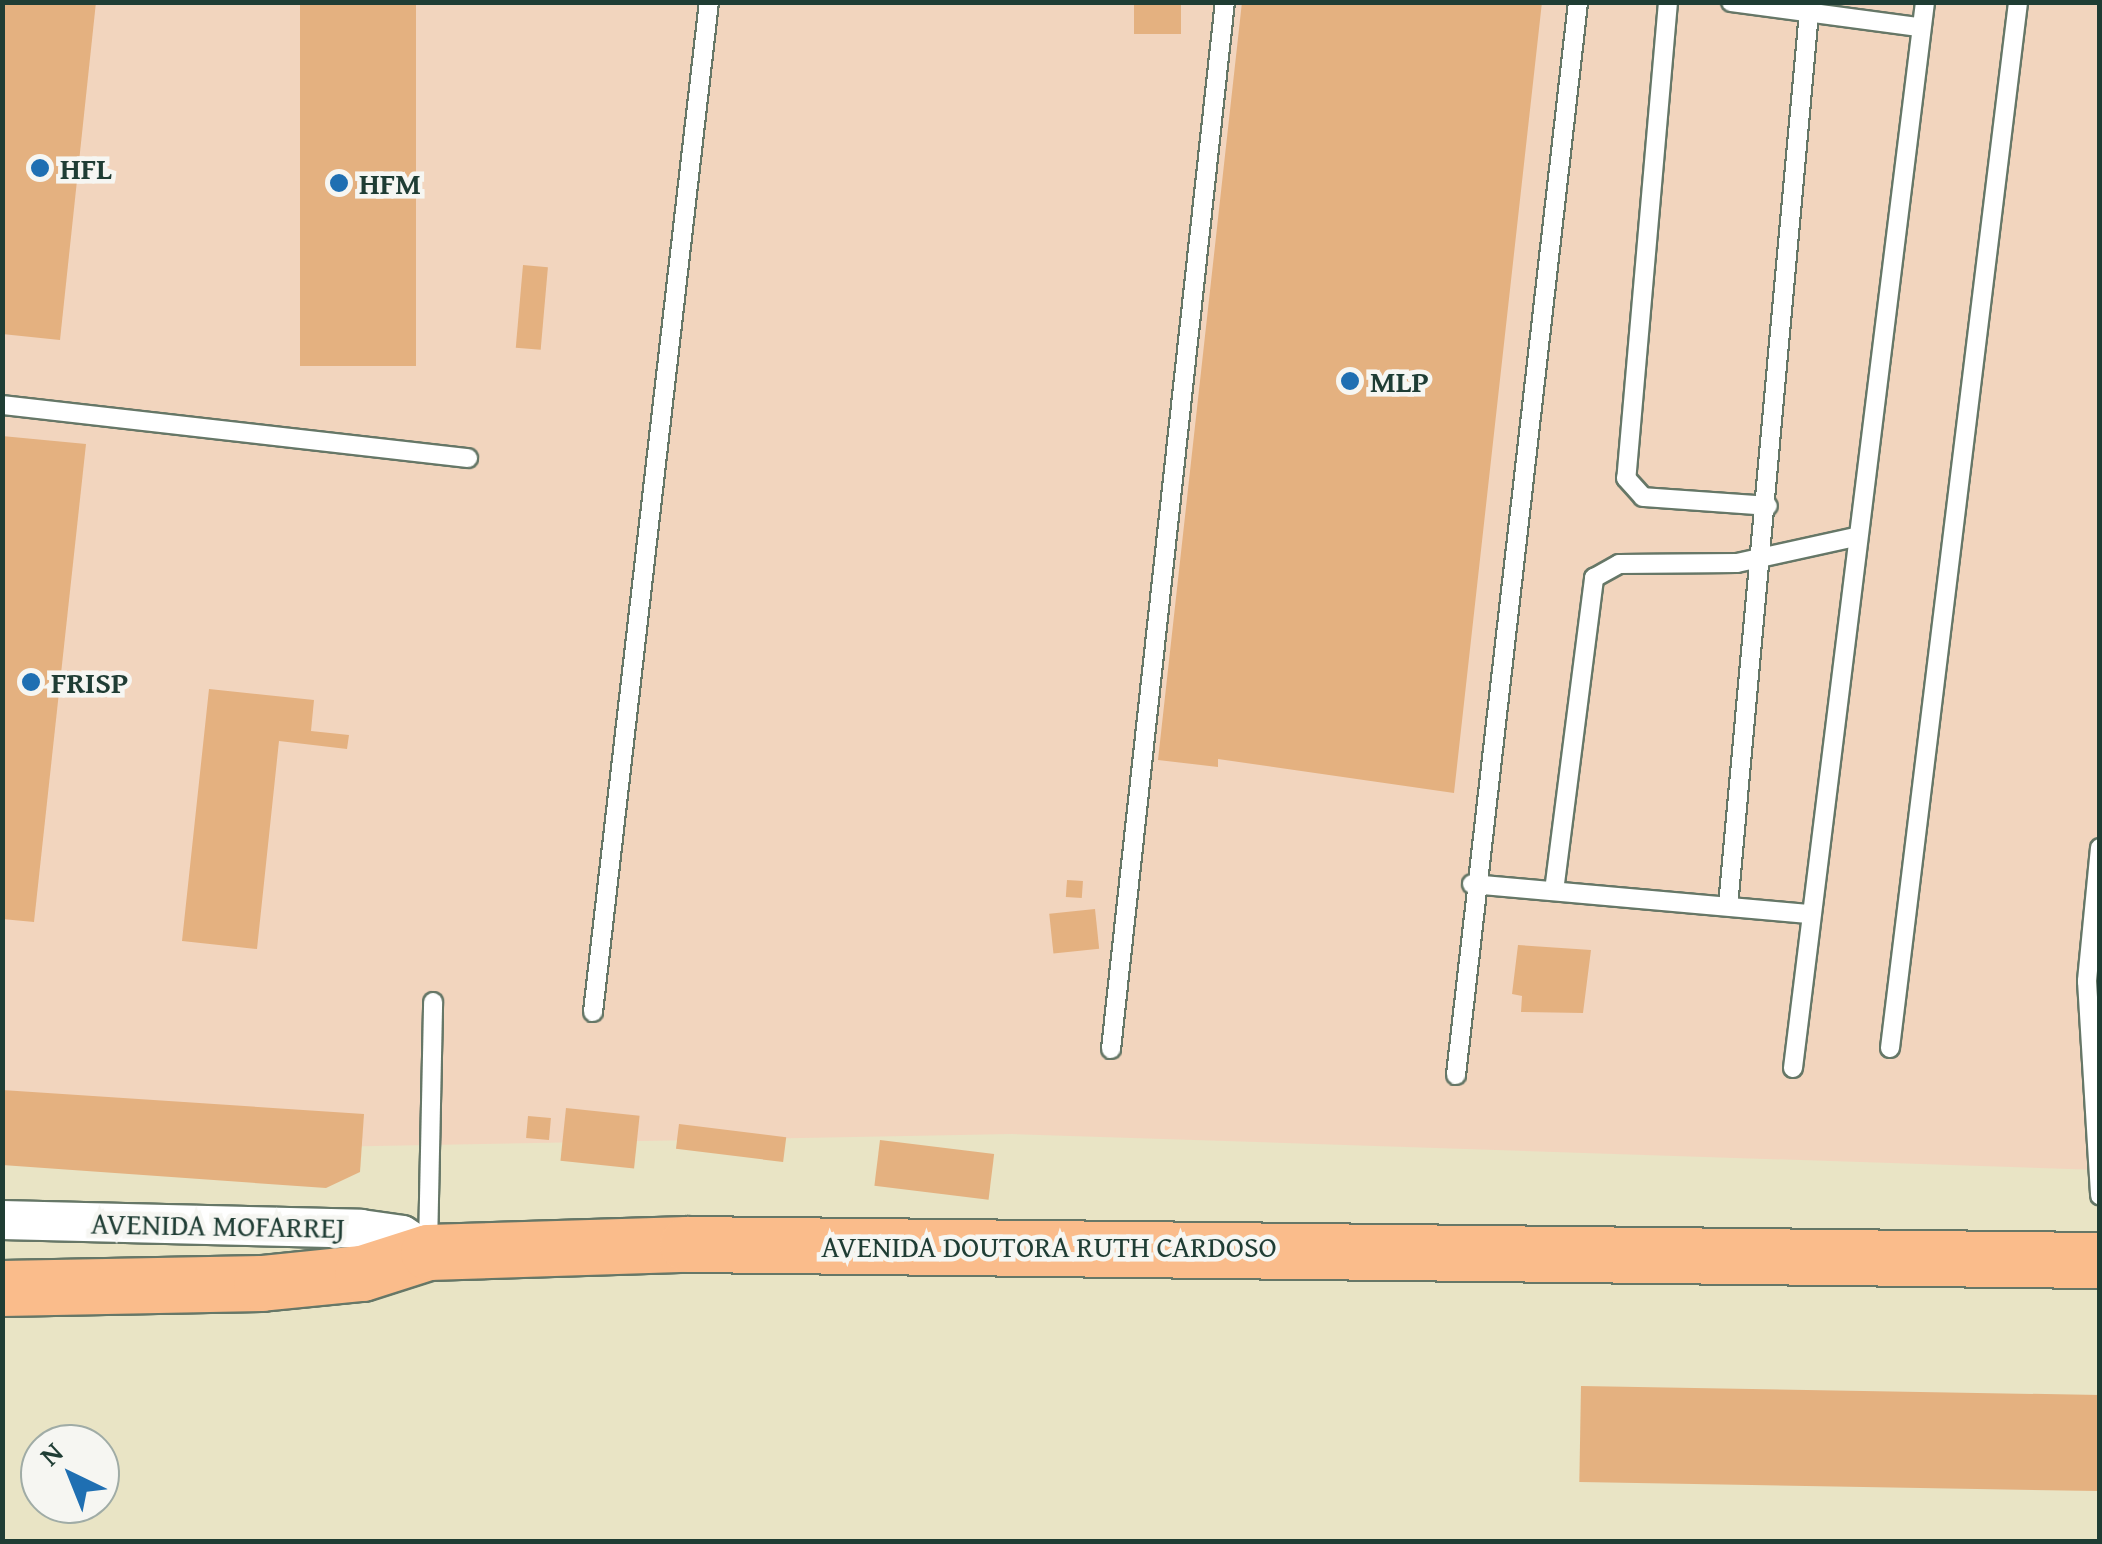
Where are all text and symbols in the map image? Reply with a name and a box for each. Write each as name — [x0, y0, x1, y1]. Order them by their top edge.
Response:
place label: HFL — [60, 150, 112, 186]
marker: HFL — [29, 157, 51, 179]
place label: HFM — [359, 165, 421, 201]
marker: HFM — [328, 172, 350, 194]
place label: MLP — [1370, 363, 1429, 399]
marker: MLP — [1339, 370, 1361, 392]
place label: FRISP — [51, 664, 128, 700]
marker: FRISP — [20, 671, 42, 693]
street label: AVENIDA MOFARREJ — [91, 1205, 345, 1245]
street label: AVENIDA DOUTORA RUTH CARDOSO — [821, 1228, 1277, 1264]
north arrow — [20, 1424, 120, 1524]
text: N — [30, 1432, 71, 1475]

